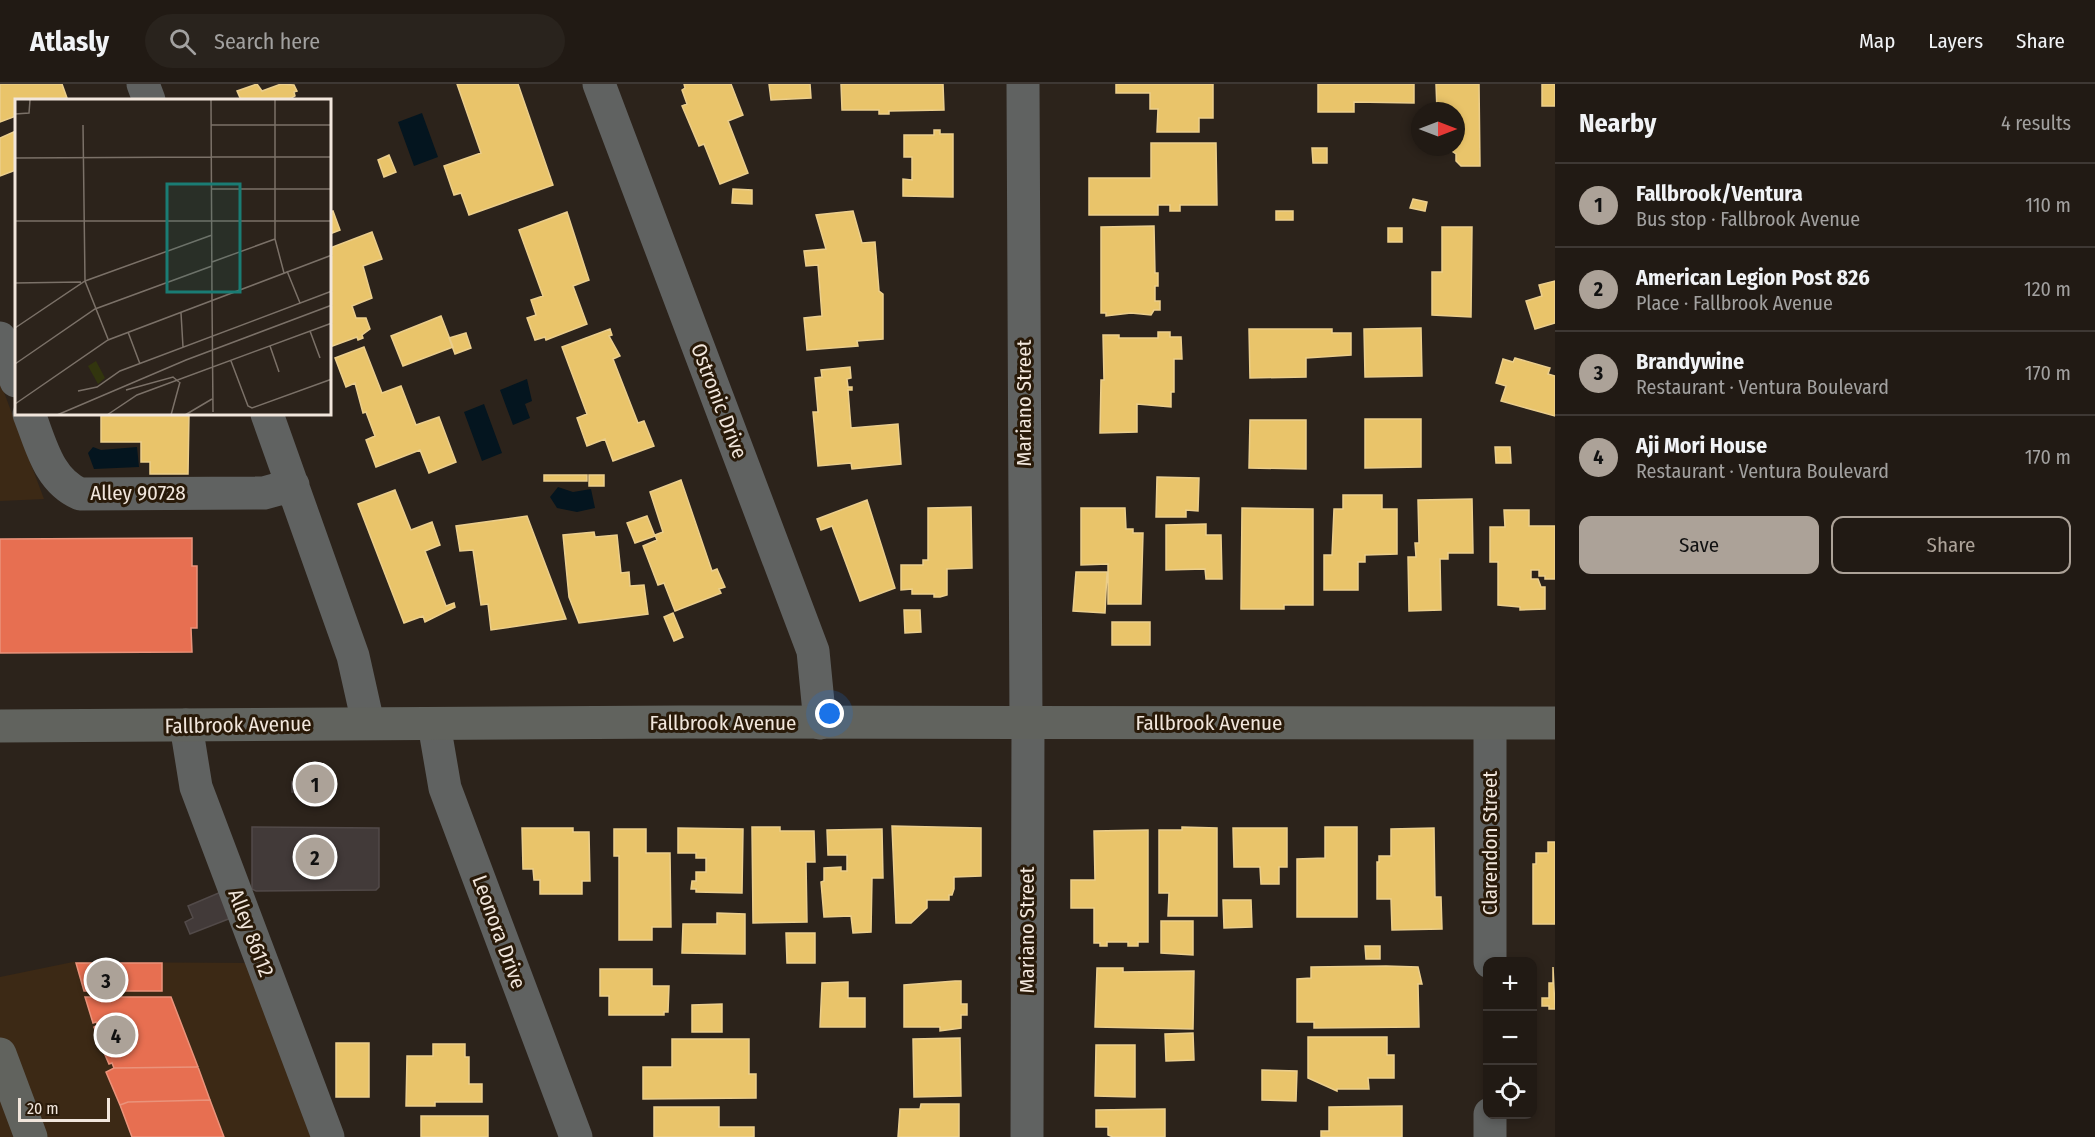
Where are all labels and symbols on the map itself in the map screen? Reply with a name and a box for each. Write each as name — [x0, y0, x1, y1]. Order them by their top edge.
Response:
inset map — [15, 99, 332, 416]
north arrow — [1411, 102, 1465, 156]
street label: Mariano Street — [1011, 339, 1037, 466]
street label: Ostronic Drive — [685, 340, 753, 462]
street label: Alley 90728 — [90, 480, 186, 506]
your location — [815, 699, 844, 728]
street label: Fallbrook Avenue — [650, 710, 796, 736]
street label: Fallbrook Avenue — [1136, 710, 1282, 736]
street label: Fallbrook Avenue — [164, 711, 312, 739]
pin: 1 — [296, 762, 334, 806]
street label: Clarendon Street — [1477, 771, 1503, 915]
pin: 2 — [296, 834, 334, 880]
street label: Mariano Street — [1014, 866, 1040, 993]
street label: Leonora Drive — [466, 872, 532, 992]
street label: Alley 86112 — [222, 885, 280, 981]
pin: 3 — [86, 958, 126, 1002]
pin: 4 — [96, 1012, 136, 1058]
scale bar — [18, 1095, 110, 1122]

